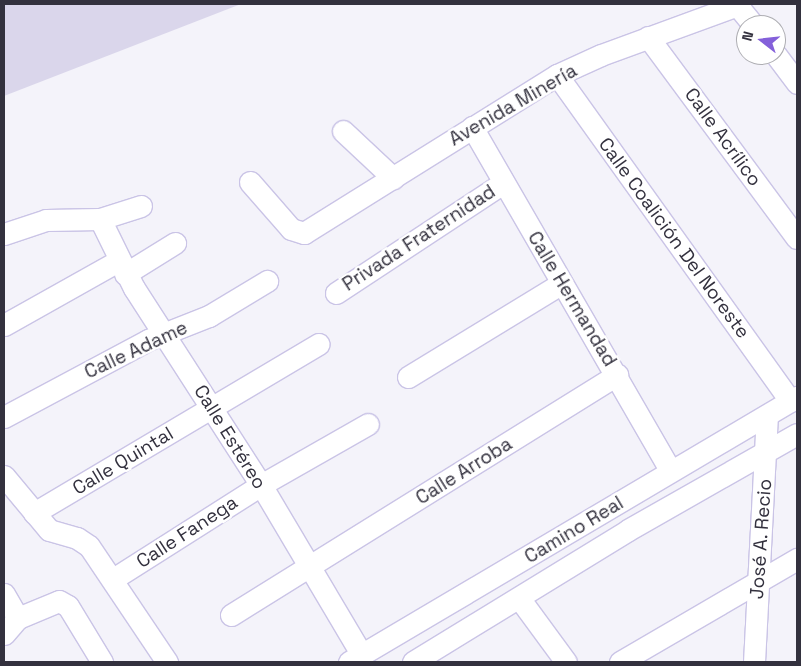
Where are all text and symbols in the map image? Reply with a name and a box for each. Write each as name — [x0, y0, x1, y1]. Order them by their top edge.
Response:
north arrow — [736, 15, 786, 65]
text: N — [738, 29, 757, 43]
street label: Avenida Minería — [445, 59, 581, 151]
street label: Calle Acrílico — [680, 83, 766, 191]
street label: Calle Coalición Del Noreste — [594, 133, 754, 343]
street label: Privada Fraternidad — [338, 180, 500, 296]
street label: Calle Hermandad — [523, 227, 621, 371]
street label: Calle Adame — [81, 316, 191, 384]
street label: Calle Estéreo — [189, 381, 271, 493]
street label: Calle Quintal — [69, 422, 177, 500]
street label: Calle Arroba — [412, 432, 516, 510]
street label: José A. Recio — [745, 478, 777, 600]
street label: Calle Fanega — [132, 491, 242, 573]
street label: Camino Real — [520, 492, 628, 568]

